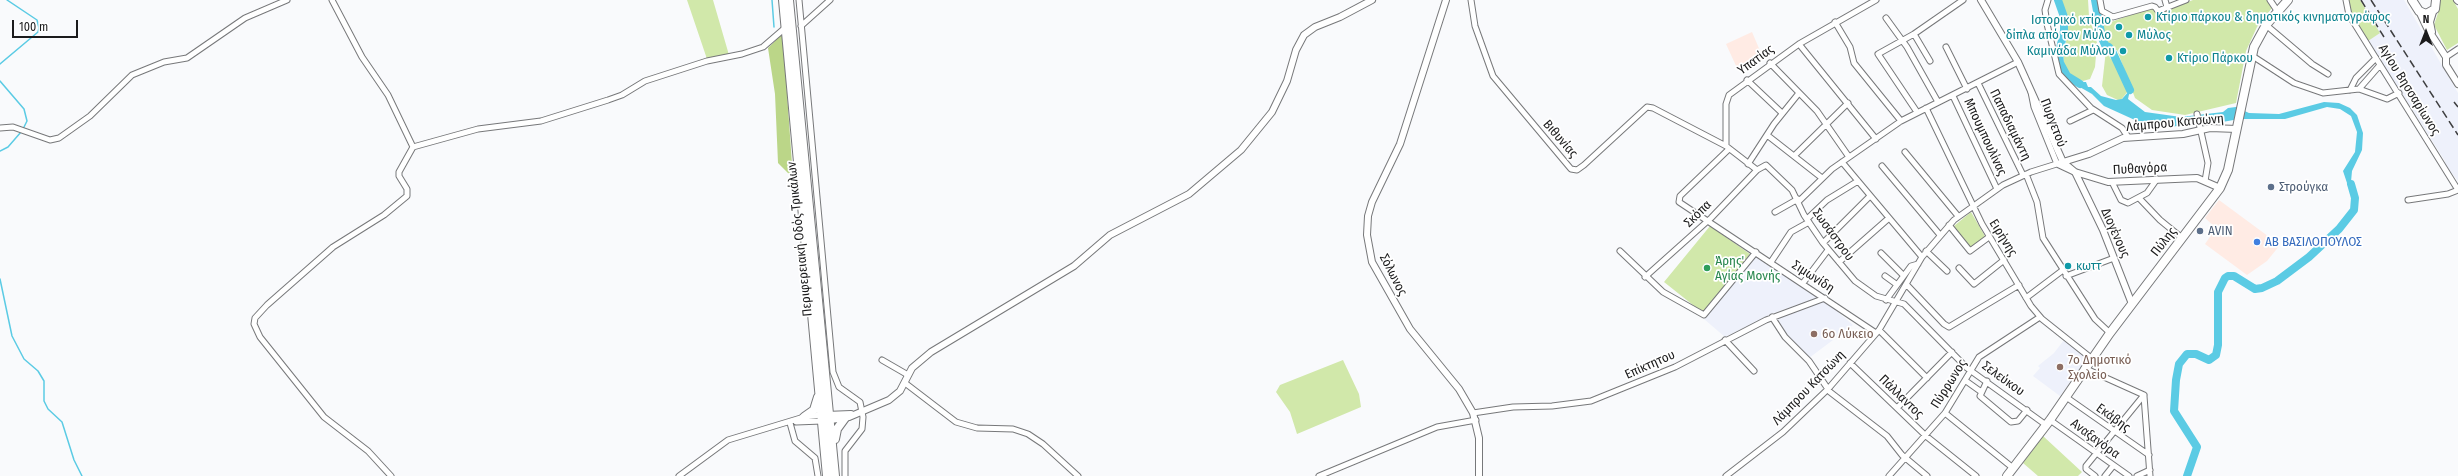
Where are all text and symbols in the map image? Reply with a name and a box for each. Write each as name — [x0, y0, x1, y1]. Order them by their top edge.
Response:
place label: Κτίριο πάρκου & δημοτικός κινηματογράφος — [2156, 9, 2390, 25]
scale bar — [14, 12, 80, 38]
place label: Ιστορικό κτίριο δίπλα από τον Μύλο — [2006, 12, 2111, 43]
marker: Κτίριο πάρκου & δημοτικός κινηματογράφος — [2143, 12, 2153, 22]
north arrow — [2406, 12, 2446, 52]
text: N — [2423, 13, 2429, 26]
text: 100 m — [19, 20, 48, 34]
marker: Ιστορικό κτίριο δίπλα από τον Μύλο — [2114, 22, 2124, 32]
place label: Μύλος — [2137, 27, 2171, 43]
marker: Μύλος — [2124, 30, 2134, 40]
street label: Υπατίας — [1735, 42, 1777, 78]
street label: Αγίου Βησσαρίωνος — [2375, 42, 2443, 138]
place label: Καμινάδα Μύλου — [2027, 43, 2115, 59]
marker: Καμινάδα Μύλου — [2118, 46, 2128, 56]
place label: Κτίριο Πάρκου — [2177, 50, 2253, 66]
marker: Κτίριο Πάρκου — [2164, 53, 2174, 63]
street label: Παπαδιαμάντη — [1986, 87, 2034, 163]
street label: Μπουμπουλίνας — [1960, 96, 2010, 178]
street label: Πυργετού — [2037, 96, 2069, 150]
street label: Λάμπρου Κατσώνη — [2126, 111, 2224, 135]
street label: Βιθυνίας — [1539, 117, 1581, 161]
street label: Πυθαγόρα — [2112, 160, 2168, 178]
street label: Περιφερειακή Οδός Τρικάλων — [784, 161, 816, 317]
place label: Στρούγκα — [2279, 179, 2328, 195]
marker: Στρούγκα — [2266, 182, 2276, 192]
street label: Σκόπα — [1681, 197, 1715, 231]
street label: Σωσάστρου — [1809, 206, 1857, 264]
street label: Διογένους — [2097, 206, 2133, 260]
street label: Ειρήνης — [1986, 217, 2020, 259]
place label: AVIN — [2208, 223, 2233, 239]
street label: Πύλης — [2148, 224, 2180, 260]
marker: AVIN — [2195, 226, 2205, 236]
place label: ΑΒ ΒΑΣΙΛΟΠΟΥΛΟΣ — [2265, 234, 2362, 250]
marker: ΑΒ ΒΑΣΙΛΟΠΟΥΛΟΣ — [2252, 237, 2262, 247]
street label: Σόλωνος — [1376, 251, 1410, 299]
place label: Άρης' Αγίας Μονής — [1715, 253, 1780, 284]
street label: Σιμωνίδη — [1789, 258, 1837, 296]
place label: κωττ — [2076, 258, 2101, 274]
marker: κωττ — [2063, 261, 2073, 271]
marker: Άρης' Αγίας Μονής — [1702, 263, 1712, 273]
place label: 6ο Λύκειο — [1822, 326, 1873, 342]
marker: 6ο Λύκειο — [1809, 329, 1819, 339]
street label: Επίκτητου — [1623, 347, 1677, 383]
street label: Λάμπρου Κατσώνη — [1769, 347, 1849, 429]
place label: 7ο Δημοτικό Σχολείο — [2068, 352, 2131, 383]
street label: Πύρρωνος — [1928, 356, 1970, 412]
street label: Σελεύκου — [1979, 358, 2027, 400]
marker: 7ο Δημοτικό Σχολείο — [2055, 362, 2065, 372]
street label: Πάλλαντος — [1875, 372, 1927, 422]
street label: Εκάβης — [2093, 400, 2133, 436]
street label: Αναξαγόρα — [2067, 416, 2123, 462]

